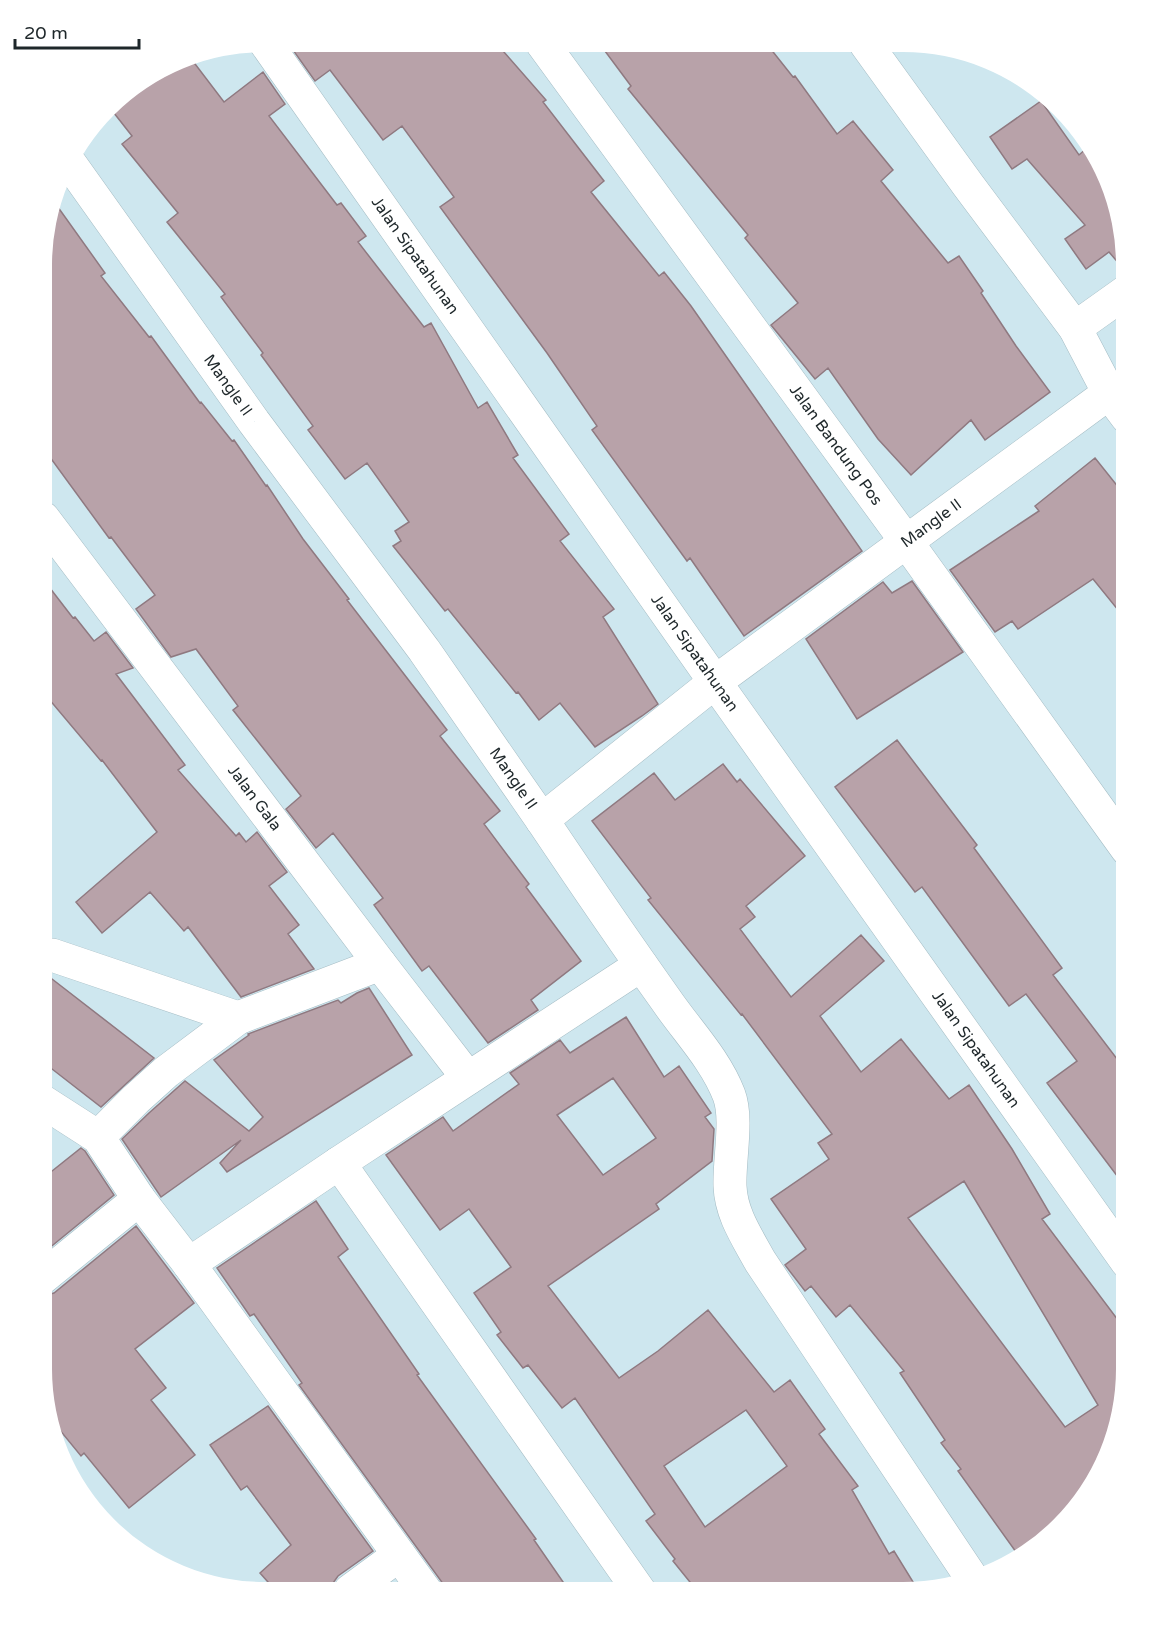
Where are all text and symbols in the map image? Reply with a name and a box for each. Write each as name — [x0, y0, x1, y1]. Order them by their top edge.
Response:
scale bar — [15, 12, 140, 50]
text: 20 m — [24, 22, 68, 44]
street label: Jalan Sipatahunan — [367, 193, 463, 318]
street label: Mangle II — [199, 351, 256, 420]
street label: Jalan Bandung Pos — [785, 381, 887, 510]
street label: Mangle II — [897, 494, 966, 552]
street label: Jalan Sipatahunan — [646, 590, 743, 716]
street label: Mangle II — [485, 744, 542, 813]
street label: Jalan Gala — [223, 761, 286, 835]
street label: Jalan Sipatahunan — [928, 987, 1024, 1112]

